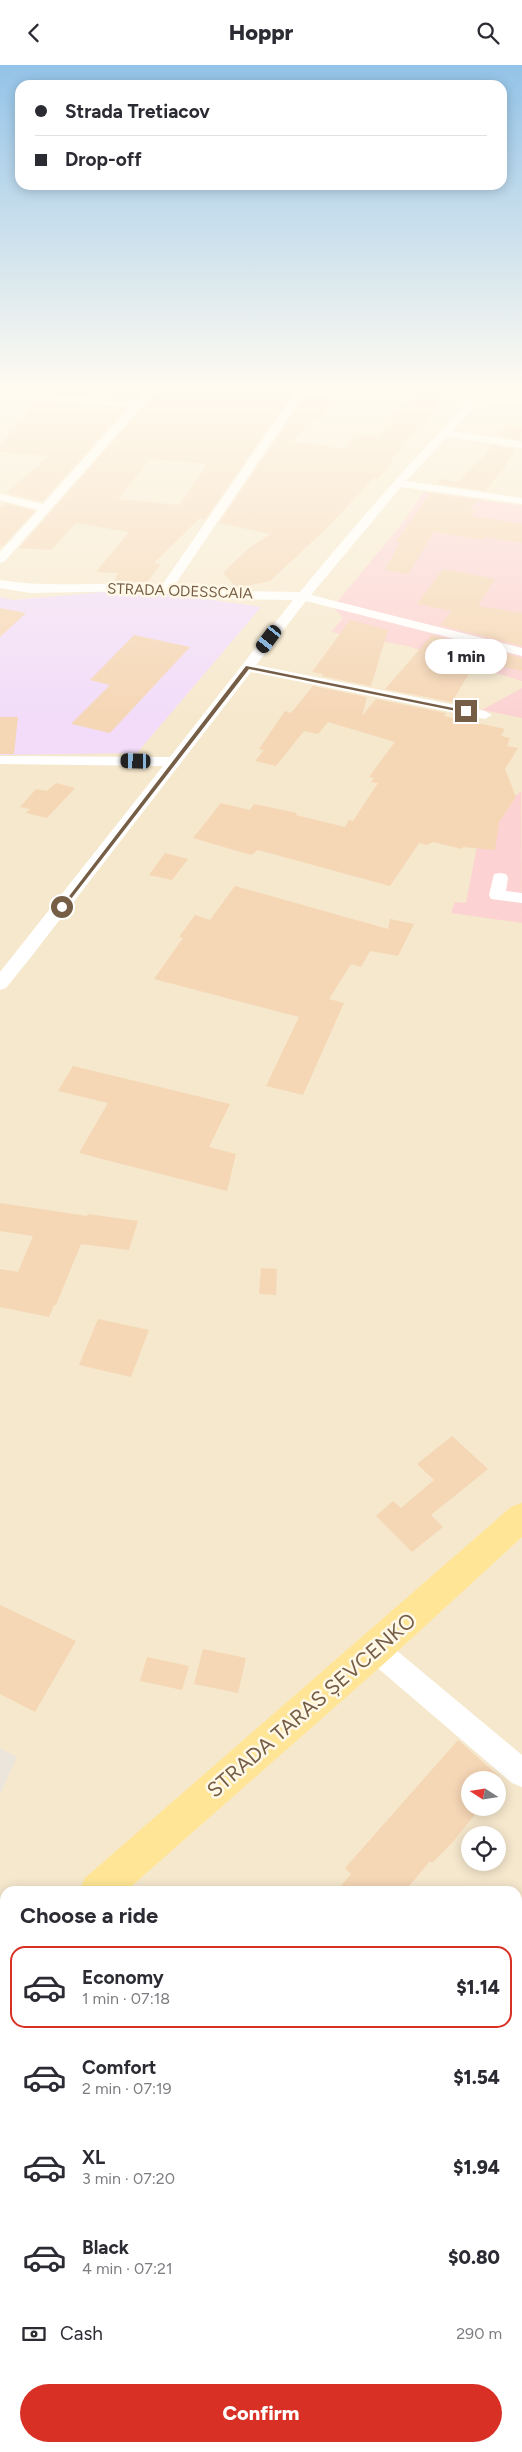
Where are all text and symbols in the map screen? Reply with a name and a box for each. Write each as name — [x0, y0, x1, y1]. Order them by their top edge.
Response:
icon: back — [20, 19, 48, 47]
text: Hoppr — [229, 19, 293, 46]
icon: search — [474, 19, 502, 47]
text: Strada Tretiacov — [65, 100, 210, 123]
text: Drop-off — [65, 148, 142, 171]
street label: STRADA ODESSCAIA — [107, 579, 253, 603]
car — [253, 623, 284, 655]
callout: 1 min — [425, 639, 507, 673]
text: 1 min — [447, 647, 485, 666]
route end — [455, 700, 477, 722]
car — [120, 753, 151, 769]
route start — [51, 896, 73, 918]
street label: STRADA TARAS ȘEVCENKO — [202, 1608, 420, 1802]
north arrow — [461, 1771, 506, 1816]
map controls — [461, 1771, 506, 1871]
button: locate — [461, 1826, 506, 1871]
text: Choose a ride — [20, 1902, 158, 1929]
icon: car — [22, 1965, 67, 2010]
text: Economy — [82, 1966, 164, 1989]
text: $1.14 — [456, 1976, 500, 1999]
text: 1 min · 07:18 — [82, 1989, 170, 2008]
icon: car — [22, 2055, 67, 2100]
text: Comfort — [82, 2056, 157, 2079]
text: $1.54 — [453, 2066, 500, 2089]
text: 2 min · 07:19 — [82, 2079, 172, 2098]
icon: car — [22, 2145, 67, 2190]
text: XL — [82, 2146, 105, 2169]
text: $1.94 — [453, 2156, 500, 2179]
text: 3 min · 07:20 — [82, 2169, 175, 2188]
icon: car — [22, 2235, 67, 2280]
text: Black — [82, 2236, 129, 2259]
text: $0.80 — [448, 2246, 500, 2269]
text: 4 min · 07:21 — [82, 2259, 173, 2278]
icon: cash — [20, 2320, 48, 2348]
text: Cash — [60, 2322, 103, 2345]
text: 290 m — [456, 2324, 502, 2343]
button: Confirm — [20, 2384, 502, 2442]

